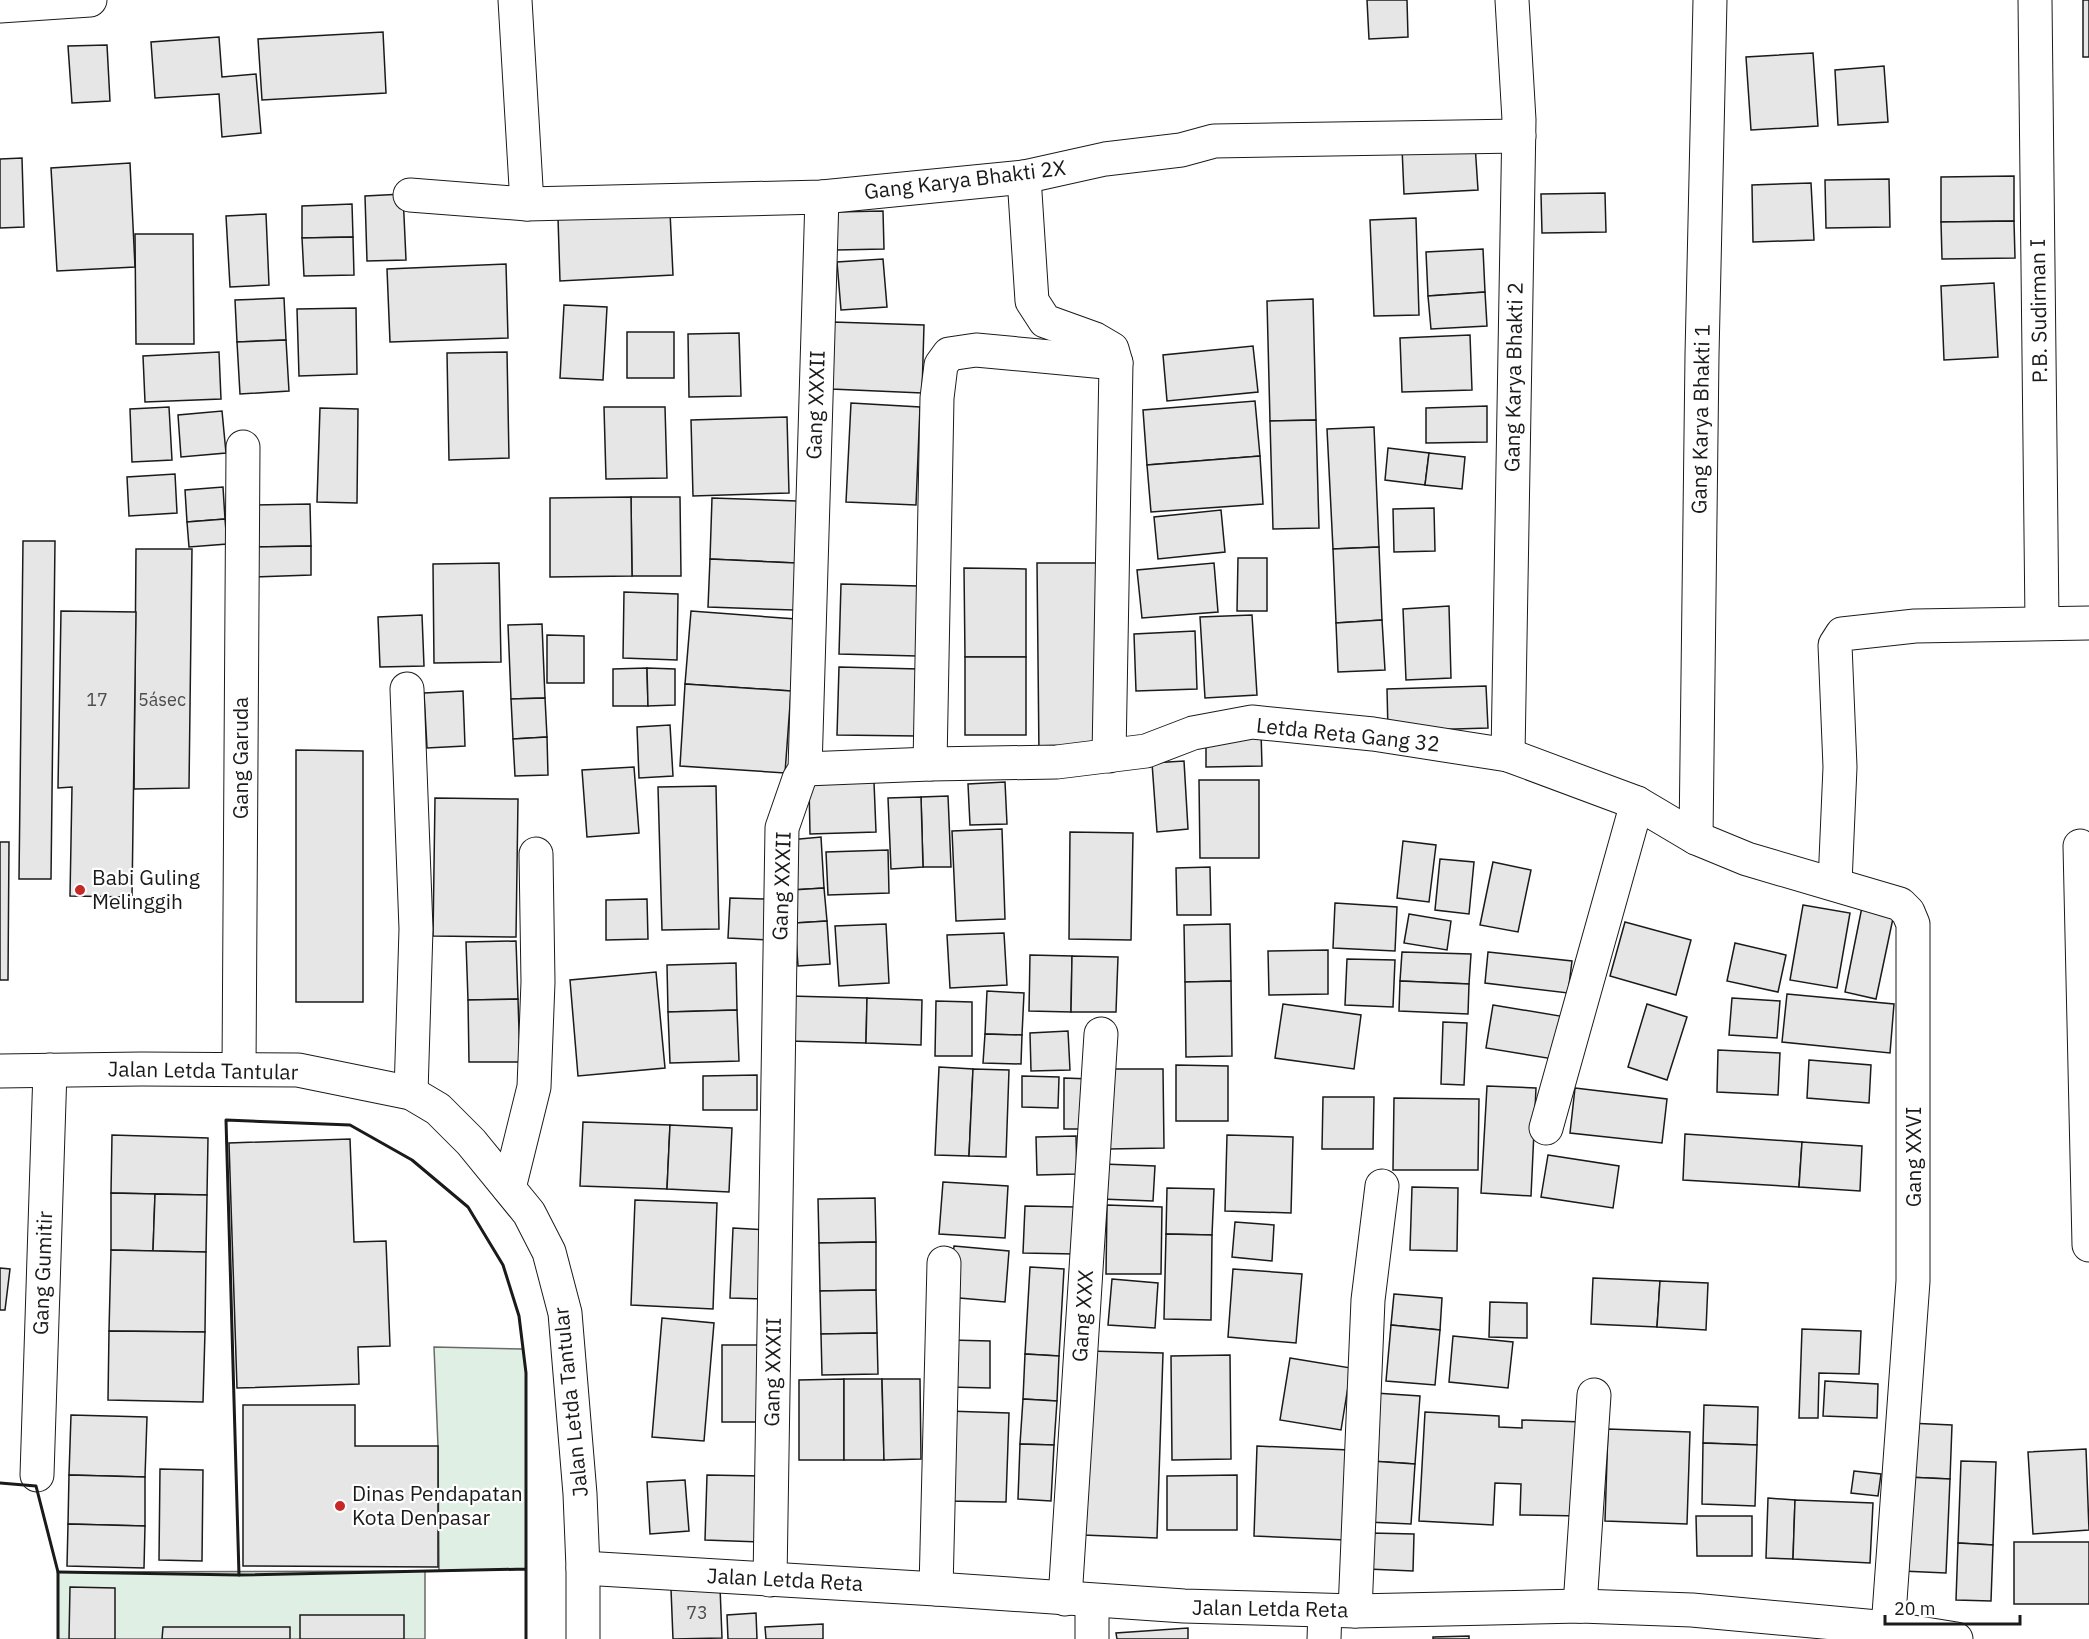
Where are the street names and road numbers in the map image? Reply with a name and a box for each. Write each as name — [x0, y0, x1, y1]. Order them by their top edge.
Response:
street label: Gang Karya Bhakti 2X — [862, 153, 1067, 205]
street label: P.B. Sudirman I — [2023, 239, 2053, 384]
street label: Gang Karya Bhakti 2 — [1497, 282, 1529, 472]
street label: Gang Karya Bhakti 1 — [1684, 324, 1716, 514]
street label: Gang XXXII — [799, 350, 831, 460]
street label: Gang Garuda — [226, 697, 254, 819]
street label: Letda Reta Gang 32 — [1255, 710, 1441, 758]
street label: Gang XXXII — [765, 831, 797, 941]
street label: Jalan Letda Tantular — [107, 1054, 299, 1086]
street label: Gang XXVI — [1899, 1107, 1927, 1207]
street label: Gang Gumitir — [26, 1210, 58, 1336]
street label: Gang XXX — [1065, 1269, 1099, 1363]
street label: Jalan Letda Tantular — [546, 1305, 594, 1498]
street label: Gang XXXII — [757, 1317, 787, 1427]
street label: Jalan Letda Reta — [706, 1561, 864, 1597]
street label: Jalan Letda Reta — [1192, 1593, 1348, 1623]

